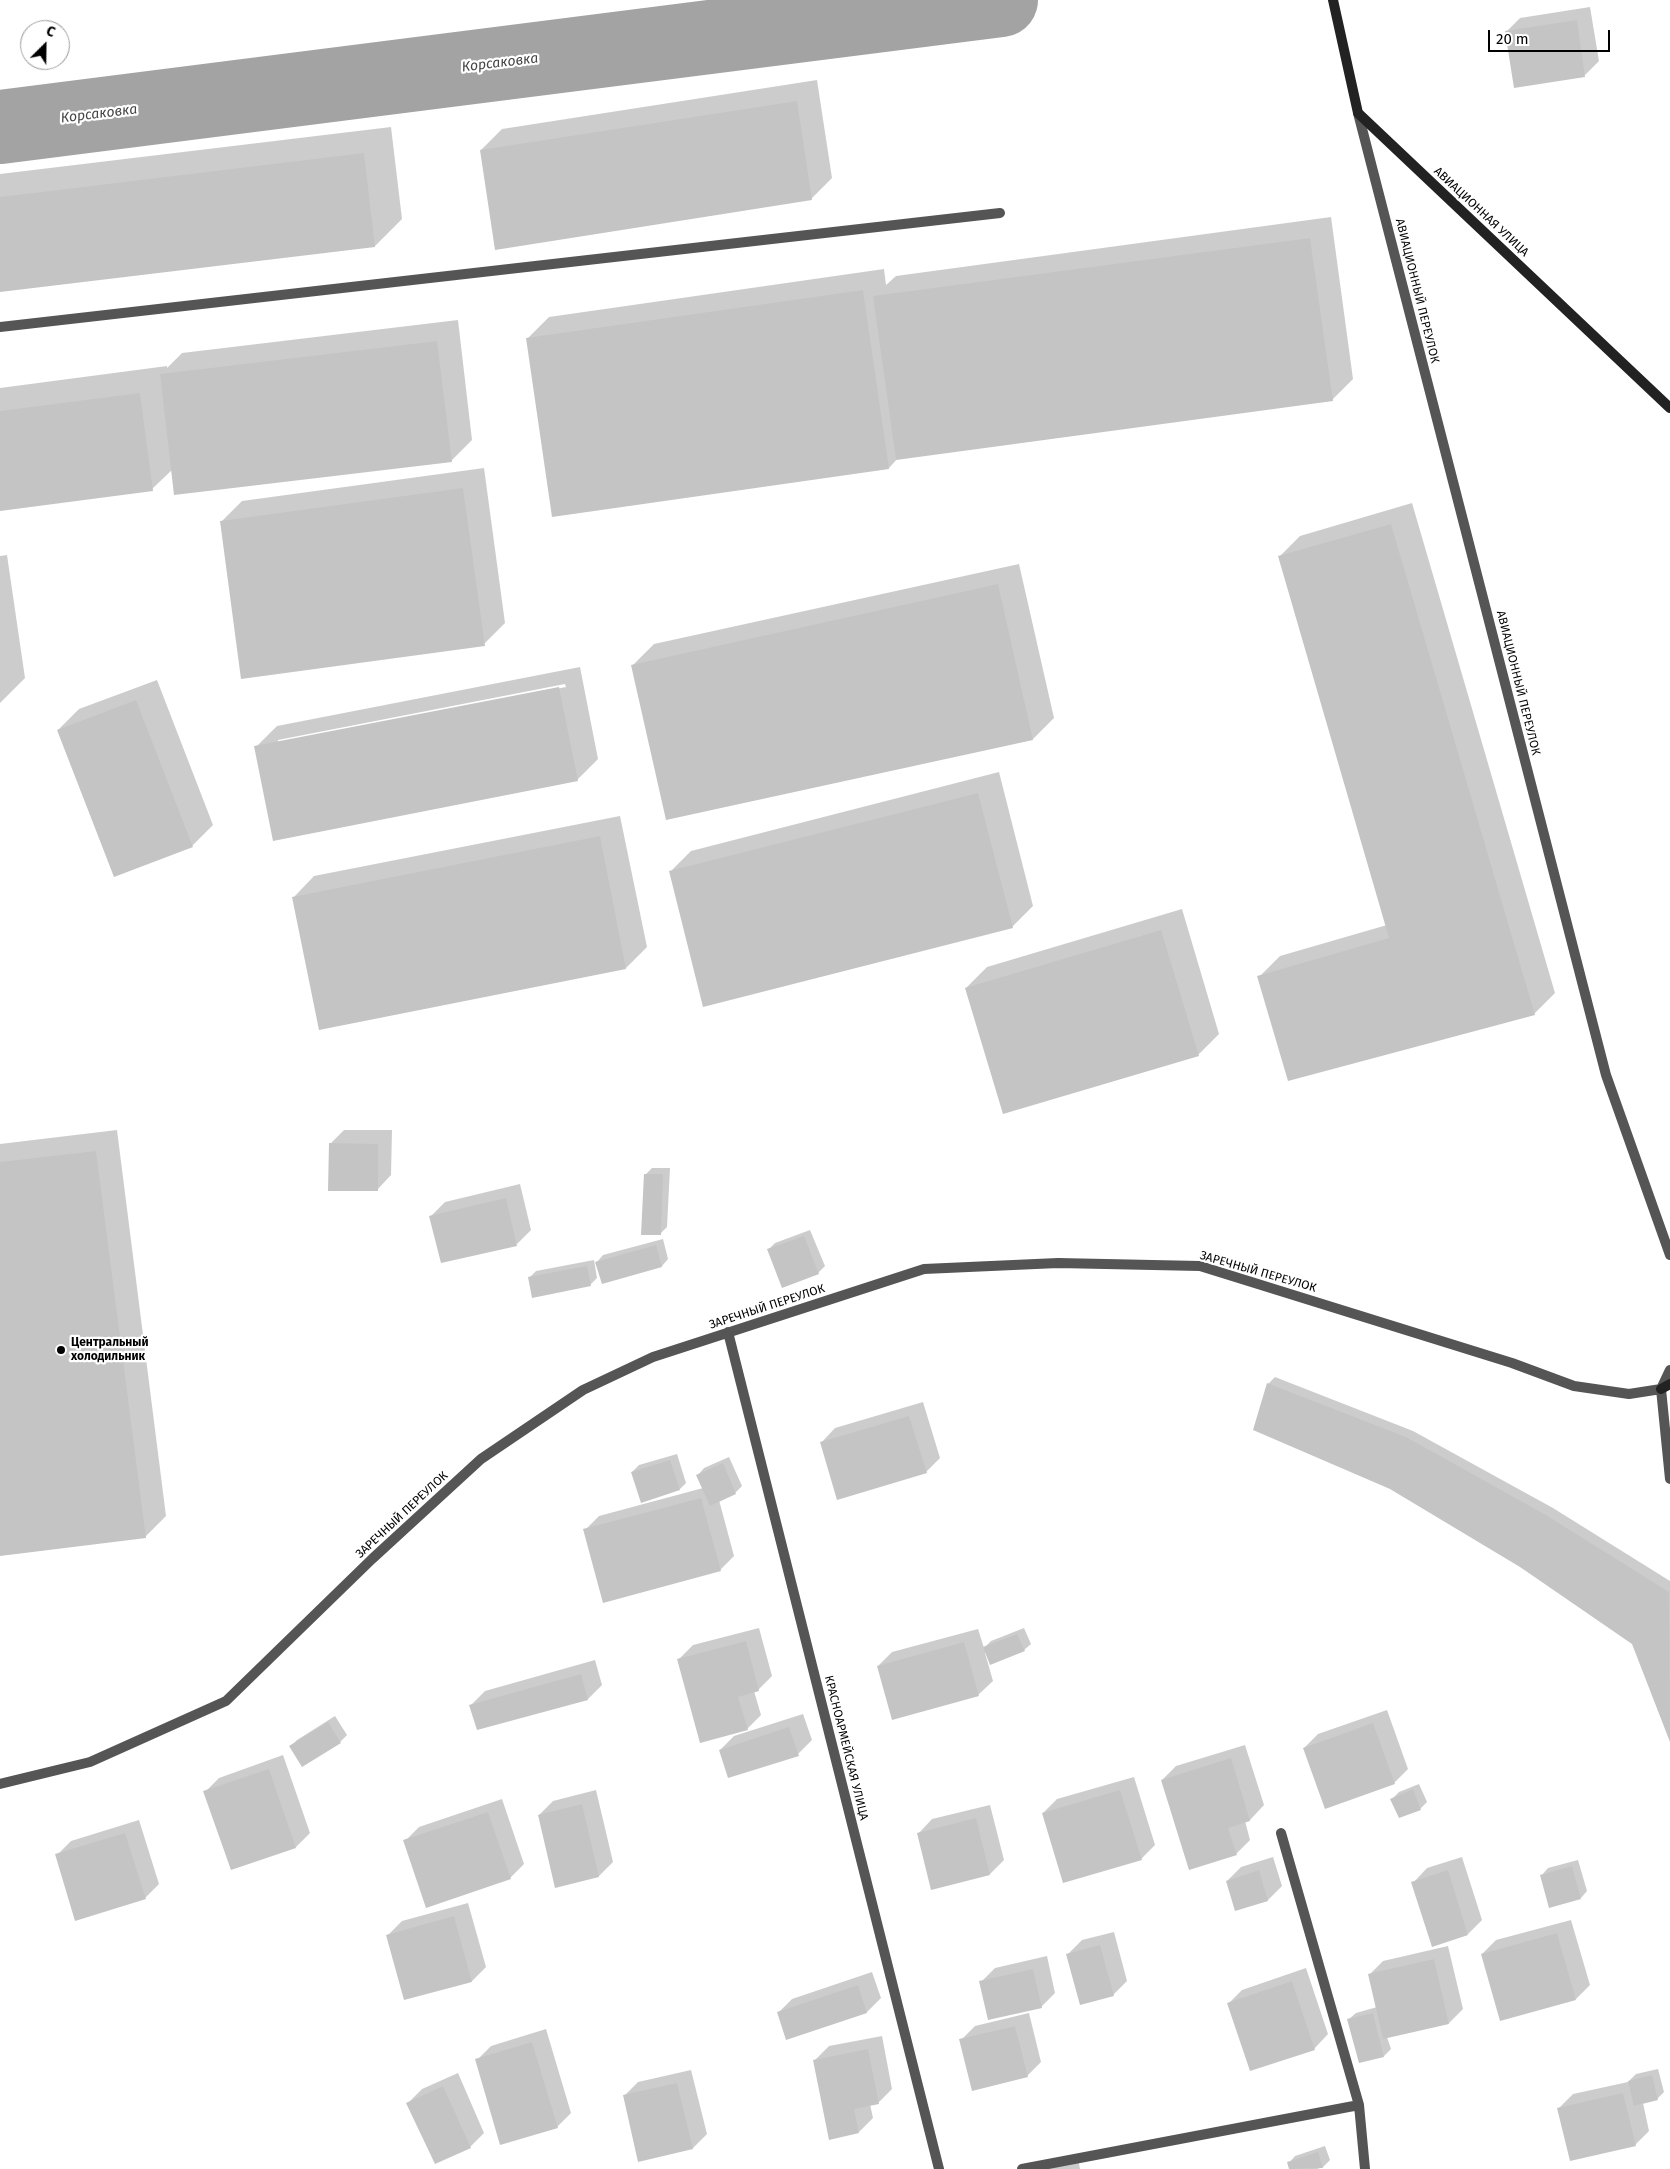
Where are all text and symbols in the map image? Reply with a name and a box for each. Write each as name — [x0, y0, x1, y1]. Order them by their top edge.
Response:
north arrow — [20, 20, 70, 70]
scale bar — [1490, 20, 1612, 52]
text: С — [44, 22, 58, 41]
text: 20 m — [1496, 30, 1529, 48]
water label: Корсаковка — [461, 50, 539, 76]
water label: Корсаковка — [60, 101, 138, 127]
street label: АВИАЦИОННАЯ УЛИЦА — [1431, 164, 1531, 260]
street label: АВИАЦИОННЫЙ ПЕРЕУЛОК — [1392, 217, 1442, 365]
street label: АВИАЦИОННЫЙ ПЕРЕУЛОК — [1493, 609, 1543, 757]
street label: ЗАРЕЧНЫЙ ПЕРЕУЛОК — [1198, 1248, 1318, 1296]
street label: ЗАРЕЧНЫЙ ПЕРЕУЛОК — [707, 1282, 827, 1332]
place label: Центральный холодильник — [71, 1336, 149, 1364]
marker: Центральный холодильник — [55, 1344, 67, 1356]
street label: ЗАРЕЧНЫЙ ПЕРЕУЛОК — [353, 1469, 451, 1561]
street label: КРАСНОАРМЕЙСКАЯ УЛИЦА — [821, 1674, 871, 1822]

